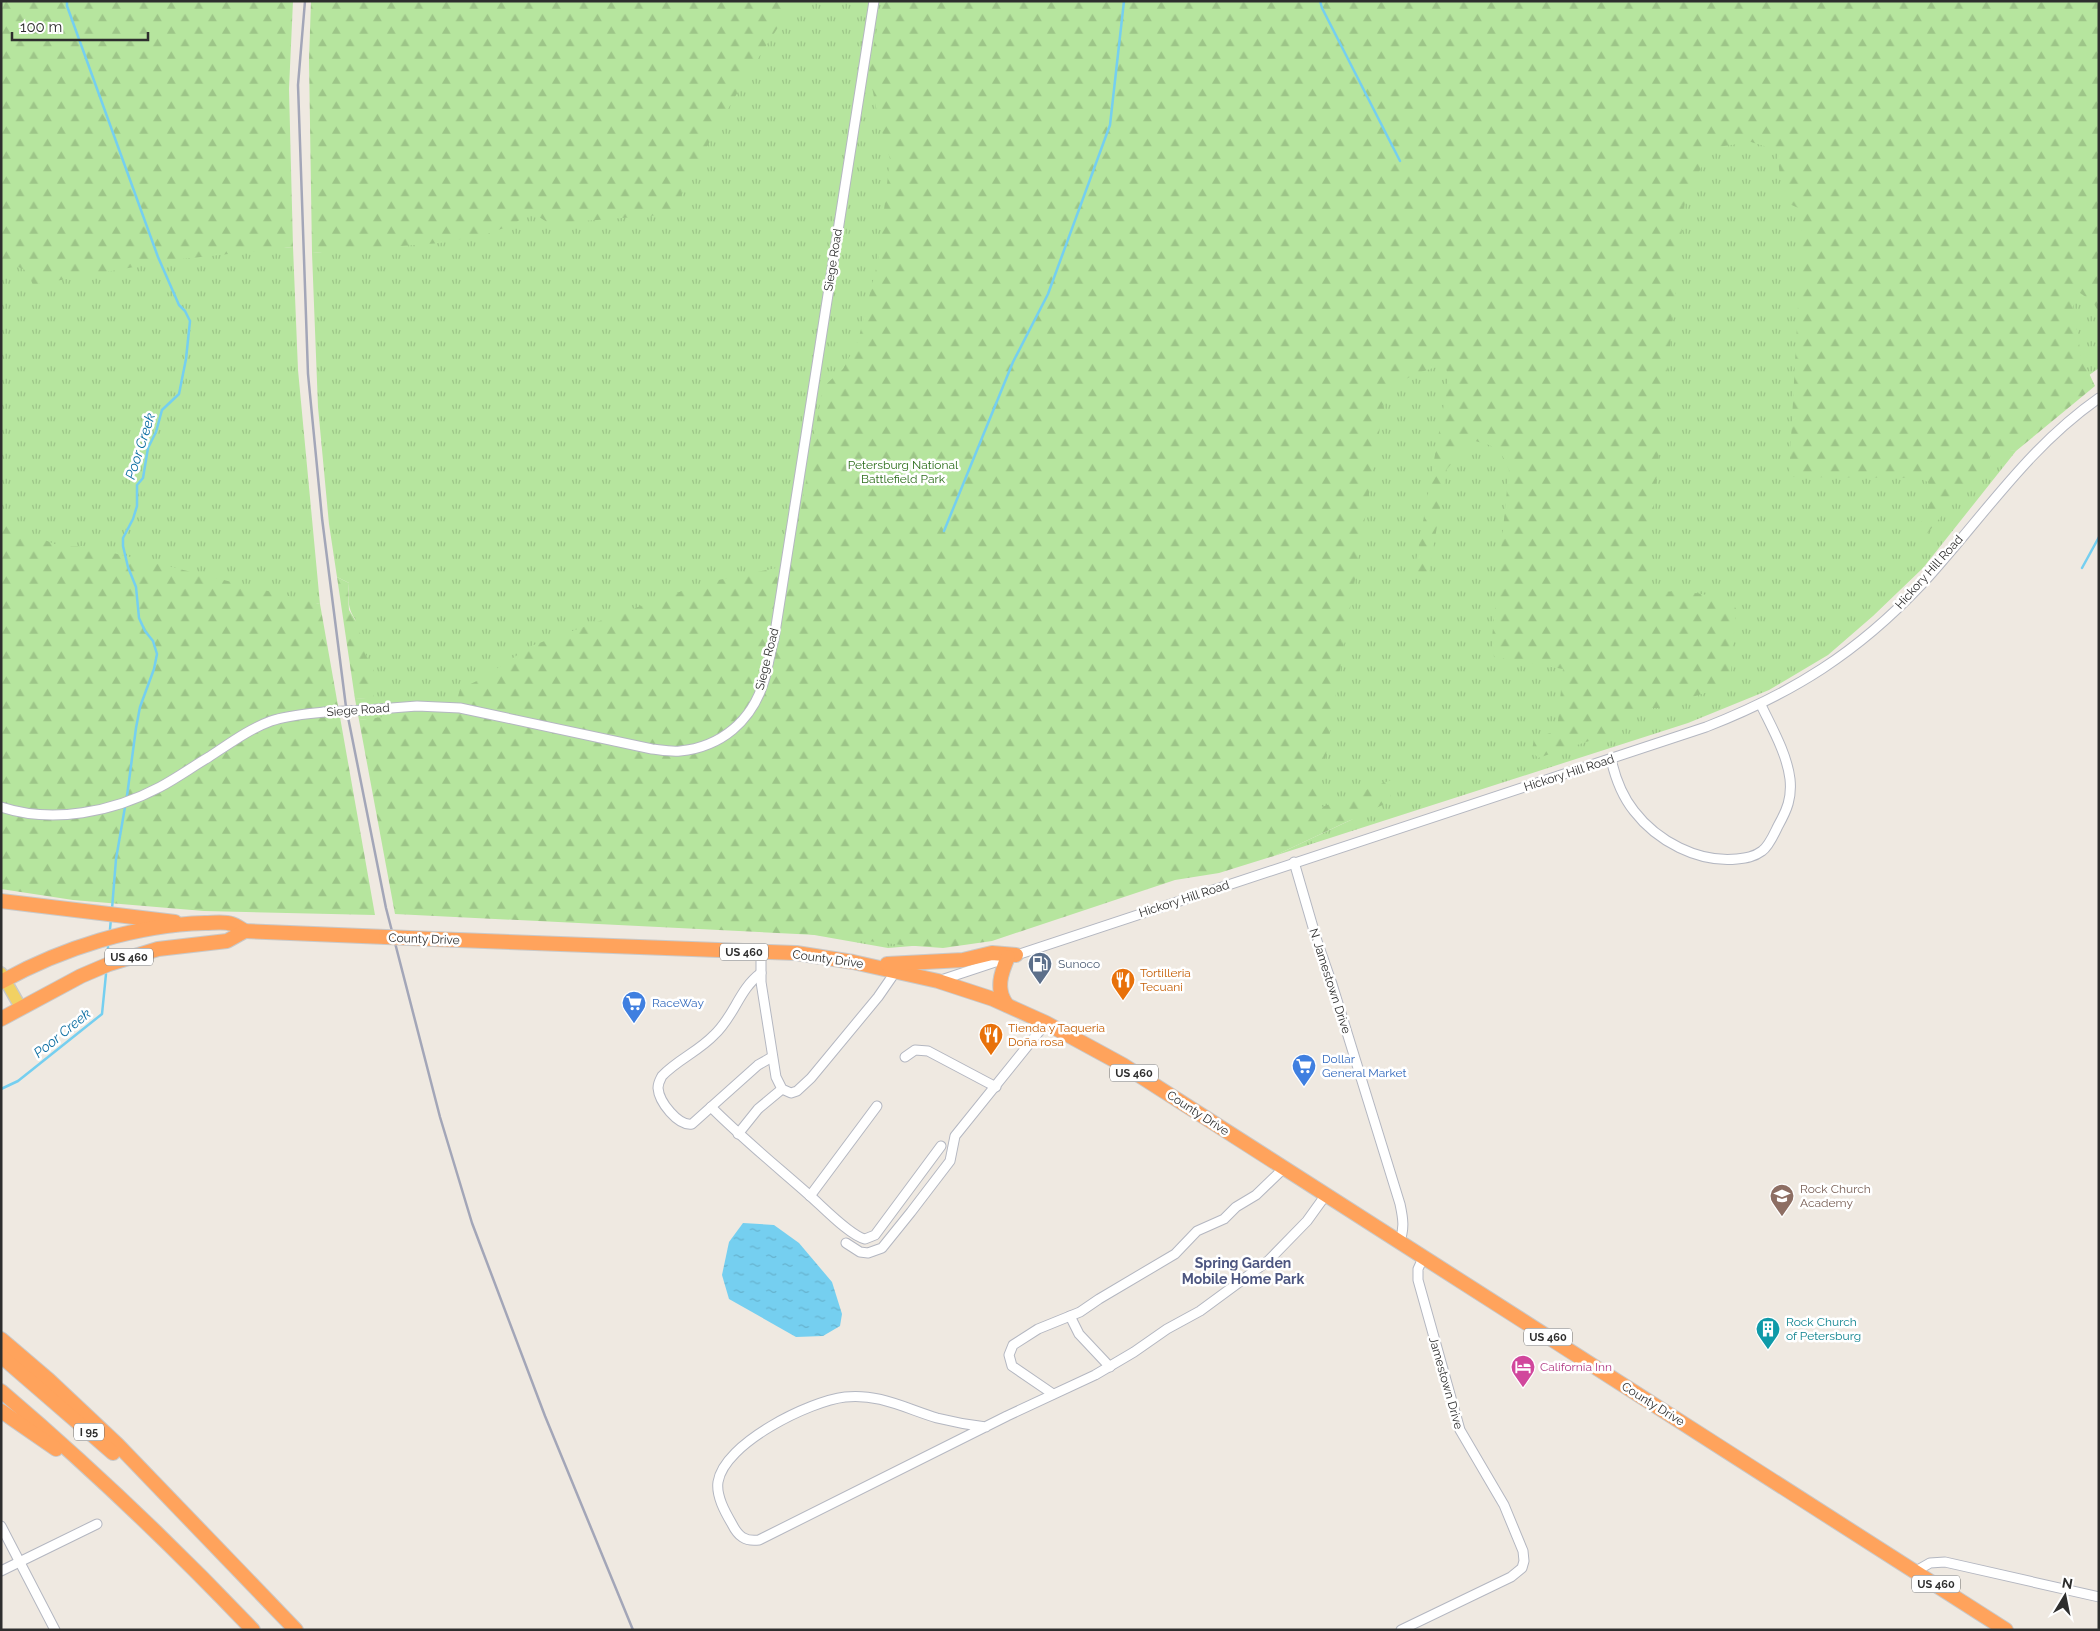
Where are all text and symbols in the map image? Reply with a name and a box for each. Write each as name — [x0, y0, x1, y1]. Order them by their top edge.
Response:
scale bar — [12, 10, 149, 42]
text: 100 m — [20, 18, 62, 36]
street label: Siege Road — [821, 228, 845, 292]
water label: Poor Creek — [122, 410, 158, 481]
park label: Petersburg National Battlefield Park — [848, 458, 959, 486]
street label: Hickory Hill Road — [1892, 532, 1966, 612]
street label: Siege Road — [753, 627, 781, 691]
street label: Siege Road — [326, 701, 390, 719]
street label: Hickory Hill Road — [1522, 752, 1616, 794]
street label: Hickory Hill Road — [1137, 878, 1231, 920]
street label: N. Jamestown Drive — [1306, 927, 1354, 1035]
street label: County Drive — [388, 931, 460, 947]
road number: US 460 — [720, 944, 768, 960]
street label: County Drive — [792, 947, 864, 971]
road number: US 460 — [105, 949, 153, 966]
fuel station icon: Sunoco — [1027, 951, 1053, 985]
place label: Sunoco — [1058, 957, 1100, 971]
place label: Tortilleria Tecuani — [1140, 966, 1191, 994]
restaurant icon: Tortilleria Tecuani — [1110, 967, 1136, 1001]
supermarket icon: RaceWay — [621, 990, 647, 1024]
place label: RaceWay — [652, 996, 704, 1010]
water label: Poor Creek — [30, 1005, 94, 1061]
place label: Tienda y Taqueria Doña rosa — [1008, 1021, 1105, 1049]
restaurant icon: Tienda y Taqueria Doña rosa — [978, 1022, 1004, 1056]
place label: Dollar General Market — [1322, 1052, 1407, 1080]
supermarket icon: Dollar General Market — [1291, 1053, 1317, 1087]
road number: US 460 — [1110, 1064, 1158, 1082]
street label: County Drive — [1164, 1088, 1232, 1138]
place label: Rock Church Academy — [1800, 1182, 1871, 1210]
school or university icon: Rock Church Academy — [1769, 1183, 1795, 1217]
district label: Spring Garden Mobile Home Park — [1182, 1255, 1304, 1287]
place label: Rock Church of Petersburg — [1786, 1315, 1861, 1343]
building icon: Rock Church of Petersburg — [1755, 1316, 1781, 1350]
road number: US 460 — [1524, 1328, 1572, 1345]
street label: Jamestown Drive — [1426, 1335, 1466, 1431]
hotel icon: California Inn — [1510, 1354, 1536, 1388]
place label: California Inn — [1540, 1360, 1612, 1374]
street label: County Drive — [1619, 1379, 1687, 1429]
road number: I 95 — [74, 1424, 104, 1440]
north arrow — [2040, 1571, 2090, 1621]
text: N — [2061, 1574, 2074, 1592]
road number: US 460 — [1912, 1576, 1960, 1592]

